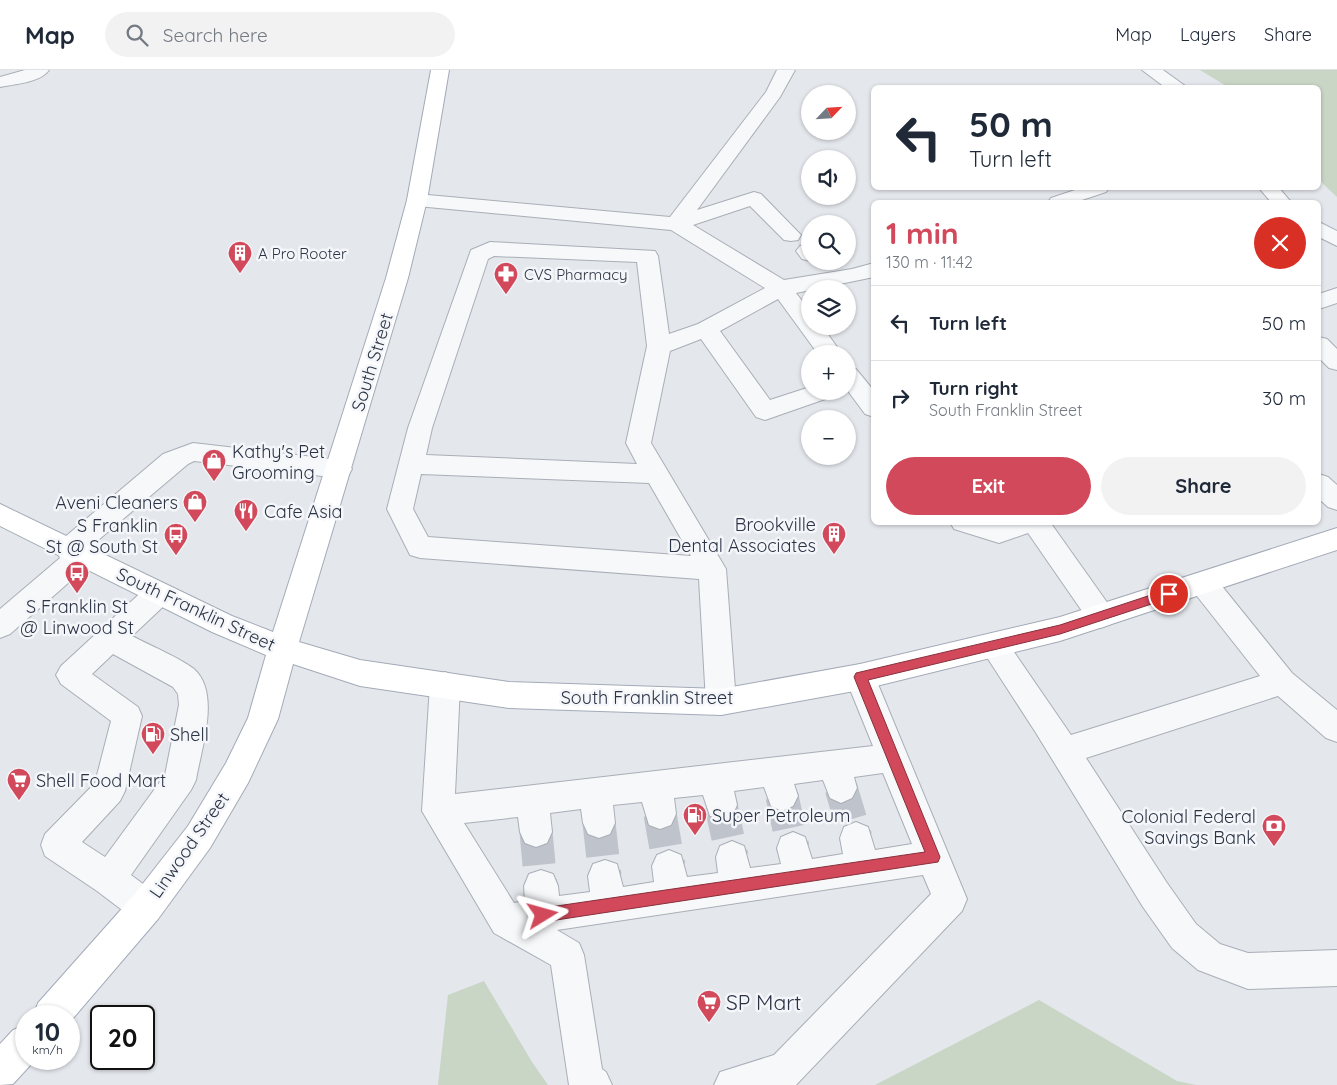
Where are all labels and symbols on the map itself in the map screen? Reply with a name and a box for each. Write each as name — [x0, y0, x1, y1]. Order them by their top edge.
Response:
north arrow — [801, 85, 856, 140]
building icon: A Pro Rooter — [227, 240, 253, 274]
place label: A Pro Rooter — [258, 244, 347, 263]
pharmacy icon: CVS Pharmacy — [493, 261, 519, 295]
place label: CVS Pharmacy — [524, 265, 628, 284]
street label: South Street — [346, 310, 398, 414]
place label: Kathy's Pet Grooming — [232, 440, 325, 484]
shop icon: Kathy's Pet Grooming — [201, 448, 227, 482]
shop icon: Aveni Cleaners — [182, 489, 208, 523]
place label: Aveni Cleaners — [55, 491, 178, 514]
restaurant icon: Cafe Asia — [233, 498, 259, 532]
place label: Cafe Asia — [264, 500, 342, 523]
place label: Brookville Dental Associates — [668, 513, 816, 557]
place label: S Franklin St @ South St — [46, 514, 158, 558]
building icon: Brookville Dental Associates — [821, 521, 847, 555]
bus stop icon: S Franklin St @ South St — [163, 522, 189, 556]
bus stop icon: S Franklin St @ Linwood St — [64, 560, 90, 594]
street label: South Franklin Street — [113, 562, 279, 656]
pin — [1148, 573, 1190, 615]
place label: S Franklin St @ Linwood St — [20, 595, 134, 639]
street label: South Franklin Street — [561, 686, 733, 709]
fuel station icon: Shell — [140, 721, 166, 755]
place label: Shell — [170, 723, 209, 746]
supermarket icon: Shell Food Mart — [6, 767, 32, 801]
place label: Shell Food Mart — [36, 769, 166, 792]
street label: Linwood Street — [144, 788, 234, 902]
fuel station icon: Super Petroleum — [682, 802, 708, 836]
place label: Super Petroleum — [712, 804, 850, 827]
place label: Colonial Federal Savings Bank — [1121, 805, 1256, 849]
bank icon: Colonial Federal Savings Bank — [1261, 813, 1287, 847]
position arrow — [516, 888, 568, 940]
supermarket icon: SP Mart — [696, 989, 722, 1023]
place label: SP Mart — [726, 989, 801, 1015]
speed limit sign: 20 — [90, 1005, 155, 1070]

